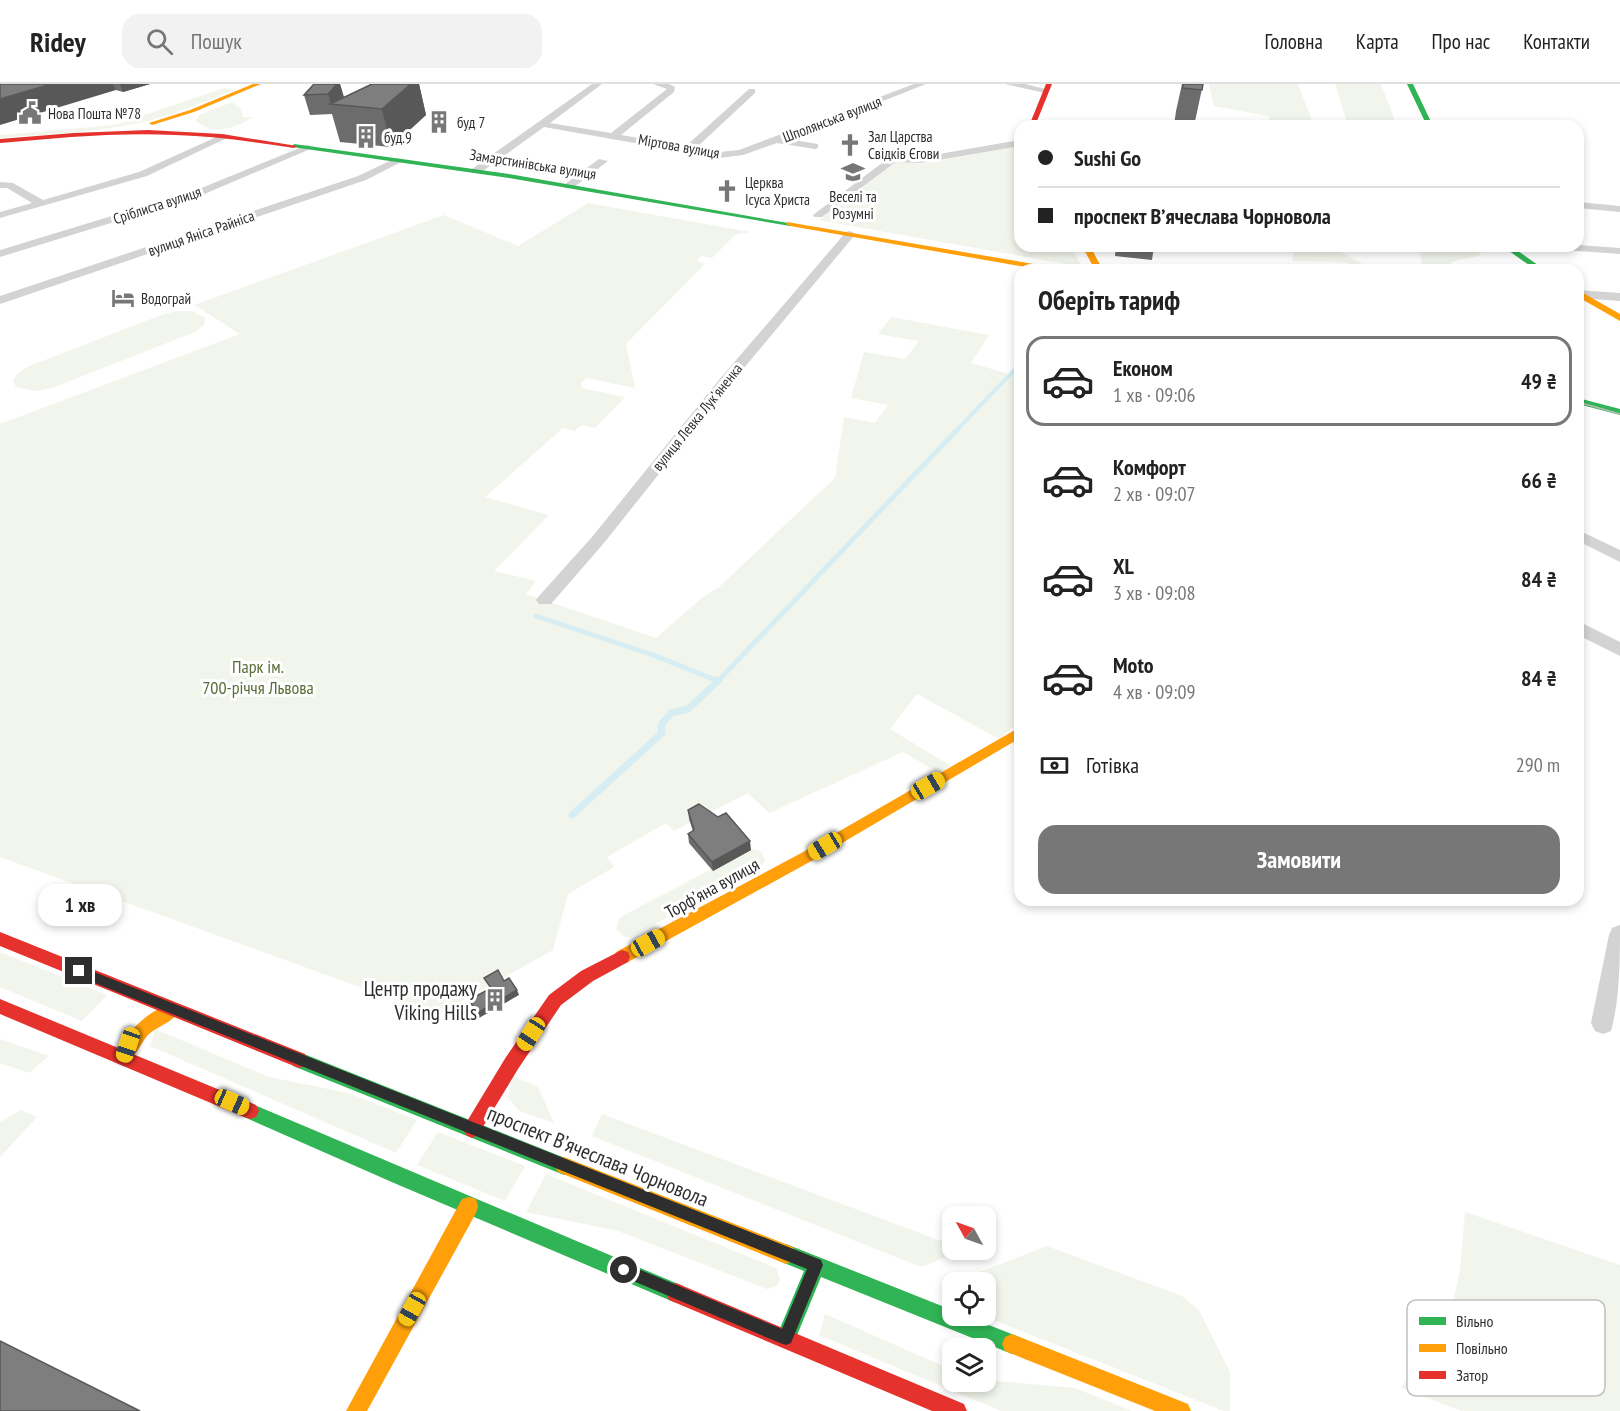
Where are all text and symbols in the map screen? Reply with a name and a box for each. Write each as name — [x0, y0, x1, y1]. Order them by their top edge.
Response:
search box — [122, 14, 542, 68]
text: Ridey — [30, 23, 86, 60]
icon: search — [143, 25, 176, 58]
text: Пошук — [191, 27, 242, 55]
text: Головна — [1265, 28, 1323, 55]
text: Карта — [1356, 28, 1399, 55]
text: Про нас — [1432, 28, 1490, 55]
text: Контакти — [1523, 28, 1590, 55]
street label: Шполянська вулиця — [780, 91, 884, 147]
public building icon: Нова Пошта №78 — [17, 100, 43, 126]
place label: Нова Пошта №78 — [48, 104, 141, 123]
building icon: буд 7 — [426, 109, 452, 135]
place label: буд 7 — [457, 113, 485, 132]
building icon: буд.9 — [353, 124, 379, 150]
place label: Зал Царства Свідків Єгови — [868, 127, 939, 163]
place label: буд.9 — [384, 128, 412, 147]
street label: Міртова вулиця — [637, 130, 721, 163]
church icon: Зал Царства Свідків Єгови — [837, 132, 863, 158]
text: Sushi Go — [1074, 144, 1141, 172]
street label: Замарстинівська вулиця — [468, 145, 598, 183]
school or university icon: Веселі та Розумні — [840, 159, 866, 185]
place label: Церква Ісуса Христа — [745, 173, 810, 209]
church icon: Церква Ісуса Христа — [714, 178, 740, 204]
street label: Сріблиста вулиця — [111, 182, 204, 228]
place label: Веселі та Розумні — [829, 187, 877, 223]
text: проспект Вʼячеслава Чорновола — [1074, 202, 1331, 230]
street label: вулиця Яніса Райніса — [145, 206, 257, 260]
text: Оберіть тариф — [1038, 283, 1180, 317]
hotel icon: Водограй — [110, 285, 136, 311]
place label: Водограй — [141, 289, 191, 308]
icon: car — [1041, 354, 1095, 408]
text: Економ — [1113, 354, 1173, 382]
street label: вулиця Левка Лукʼяненка — [648, 359, 746, 475]
text: 49 ₴ — [1521, 367, 1557, 395]
text: 1 хв · 09:06 — [1113, 382, 1195, 408]
icon: car — [1041, 453, 1095, 507]
text: Комфорт — [1113, 453, 1186, 481]
text: 66 ₴ — [1521, 466, 1557, 494]
text: 2 хв · 09:07 — [1113, 481, 1195, 507]
icon: car — [1041, 552, 1095, 606]
text: XL — [1113, 552, 1134, 580]
text: 84 ₴ — [1521, 565, 1557, 593]
text: 3 хв · 09:08 — [1113, 580, 1195, 606]
icon: car — [1041, 651, 1095, 705]
text: Moto — [1113, 651, 1154, 679]
park label: Парк ім. 700-річчя Львова — [202, 655, 314, 699]
text: 84 ₴ — [1521, 664, 1557, 692]
text: 4 хв · 09:09 — [1113, 679, 1195, 705]
icon: cash — [1038, 749, 1071, 782]
text: Готівка — [1086, 751, 1139, 779]
text: 290 m — [1516, 752, 1560, 778]
car — [908, 769, 948, 803]
button: Замовити — [1038, 825, 1560, 894]
car — [805, 829, 845, 863]
street label: Торфʼяна вулиця — [661, 853, 763, 923]
callout: 1 хв — [37, 884, 121, 926]
text: 1 хв — [65, 892, 95, 918]
car — [628, 926, 668, 960]
route end — [65, 957, 92, 984]
place label: Центр продажу Viking Hills — [364, 975, 477, 1026]
building icon: Центр продажу Viking Hills — [482, 987, 508, 1013]
car — [514, 1014, 548, 1054]
car — [114, 1025, 142, 1065]
car — [212, 1086, 252, 1118]
street label: проспект Вʼячеслава Чорновола — [483, 1099, 713, 1213]
north arrow — [942, 1206, 996, 1260]
map controls — [942, 1206, 996, 1392]
route start — [610, 1256, 637, 1283]
button: locate — [942, 1272, 996, 1326]
car — [395, 1289, 429, 1329]
legend — [1407, 1300, 1605, 1396]
text: Вільно — [1456, 1311, 1493, 1331]
button: layers — [942, 1338, 996, 1392]
text: Повільно — [1456, 1338, 1508, 1358]
text: Затор — [1456, 1365, 1488, 1385]

